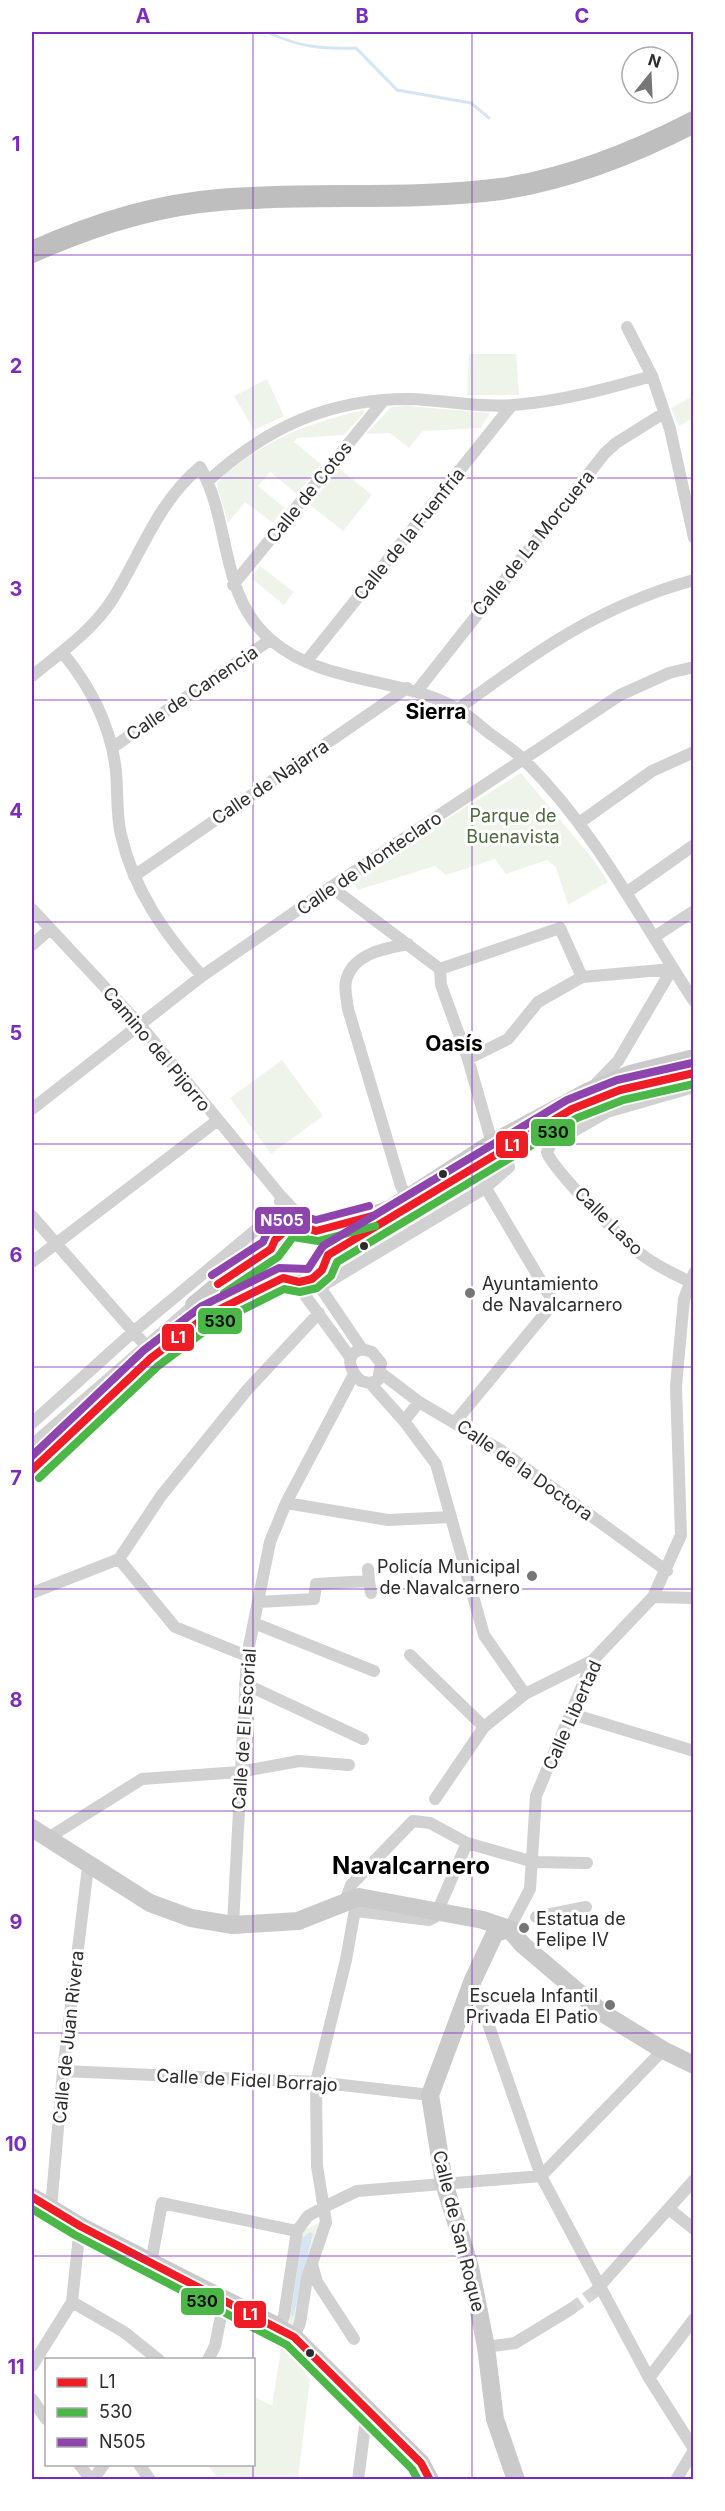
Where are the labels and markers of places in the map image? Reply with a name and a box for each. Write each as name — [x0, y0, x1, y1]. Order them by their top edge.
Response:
unlabelled marker — [437, 1168, 449, 1180]
unlabelled marker — [358, 1240, 370, 1252]
place label: Ayuntamiento de Navalcarnero — [482, 1273, 623, 1315]
marker: Ayuntamiento de Navalcarnero — [463, 1286, 477, 1300]
place label: Policía Municipal de Navalcarnero — [377, 1556, 520, 1598]
marker: Policía Municipal de Navalcarnero — [525, 1569, 539, 1583]
place label: Estatua de Felipe IV — [536, 1908, 626, 1950]
marker: Estatua de Felipe IV — [517, 1921, 531, 1935]
place label: Escuela Infantil Privada El Patio — [466, 1985, 598, 2027]
marker: Escuela Infantil Privada El Patio — [603, 1998, 617, 2012]
unlabelled marker — [304, 2347, 316, 2359]

